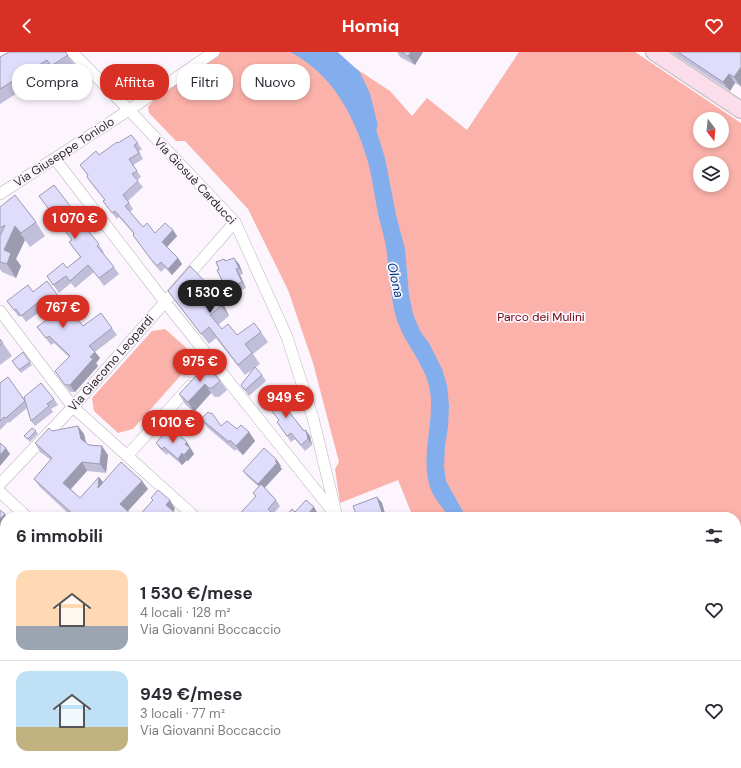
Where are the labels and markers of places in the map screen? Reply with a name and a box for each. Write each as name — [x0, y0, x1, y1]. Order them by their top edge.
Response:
pin: 1 070 € — [38, 206, 112, 240]
pin: 1 530 € — [173, 280, 247, 314]
pin: 767 € — [35, 295, 91, 329]
pin: 975 € — [172, 349, 228, 383]
pin: 949 € — [258, 385, 314, 419]
pin: 1 010 € — [136, 410, 210, 444]

